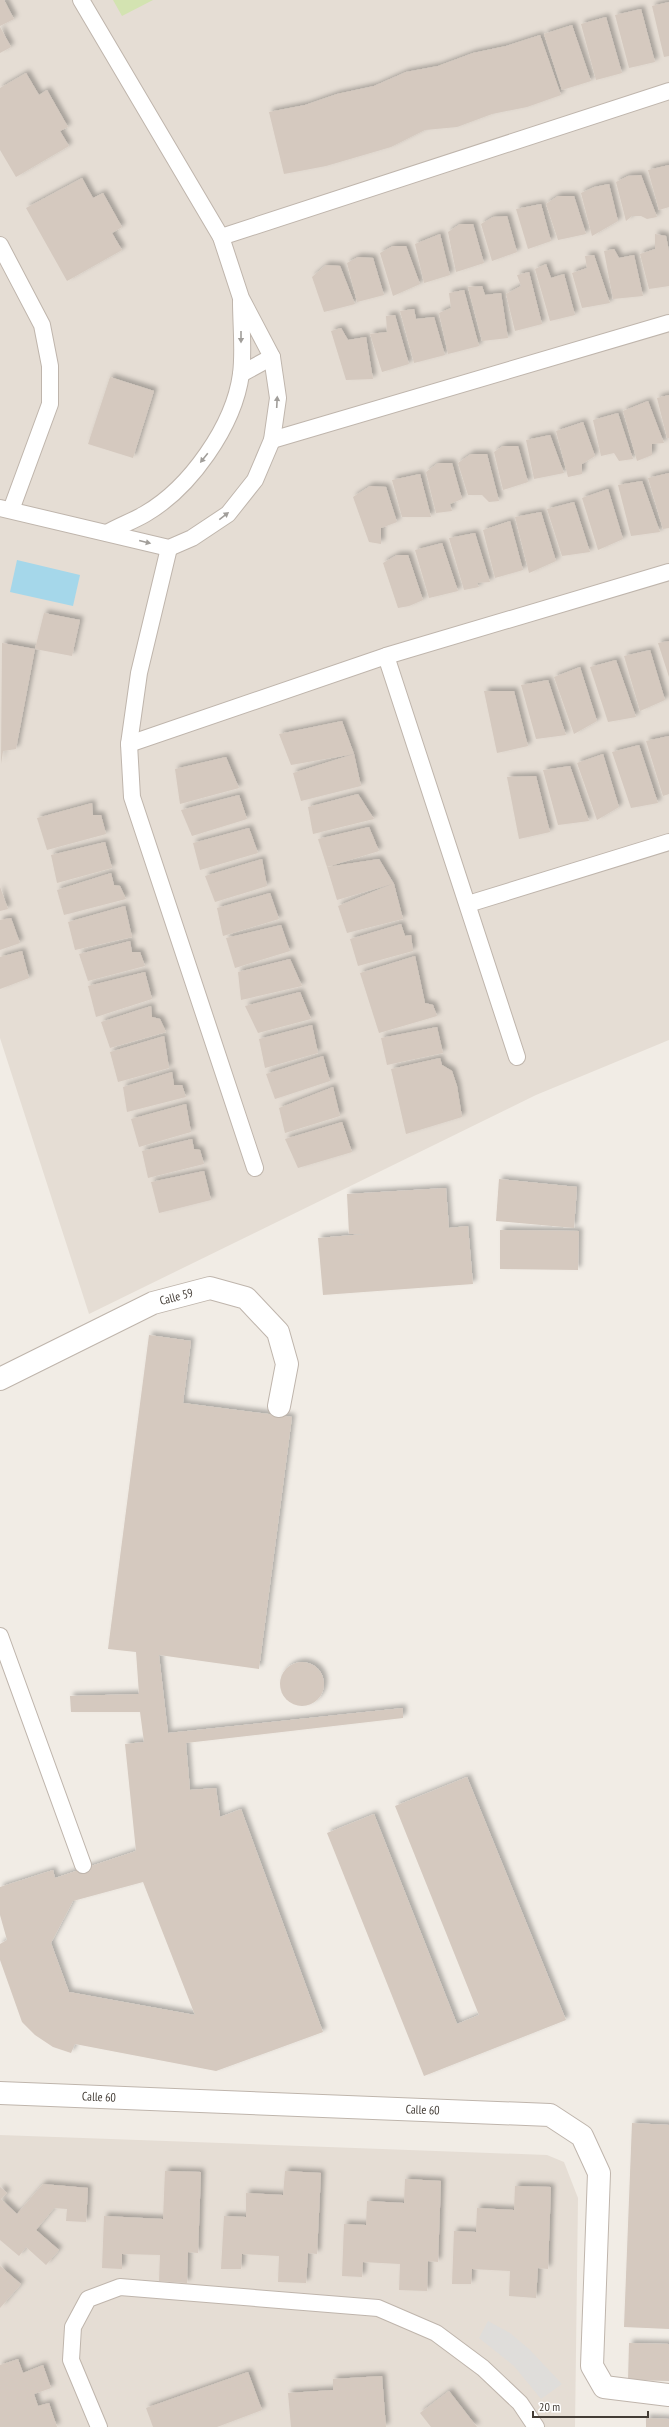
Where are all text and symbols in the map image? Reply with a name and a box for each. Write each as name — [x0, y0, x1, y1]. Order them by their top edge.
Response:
one-way arrow — [238, 331, 244, 344]
one-way arrow — [273, 396, 280, 408]
one-way arrow — [200, 453, 209, 464]
one-way arrow — [218, 512, 229, 520]
one-way arrow — [139, 539, 151, 545]
street label: Calle 59 — [158, 1285, 195, 1308]
street label: Calle 60 — [82, 2088, 116, 2105]
street label: Calle 60 — [405, 2101, 440, 2118]
scale bar — [533, 2393, 648, 2419]
text: 20 m — [539, 2399, 560, 2414]

